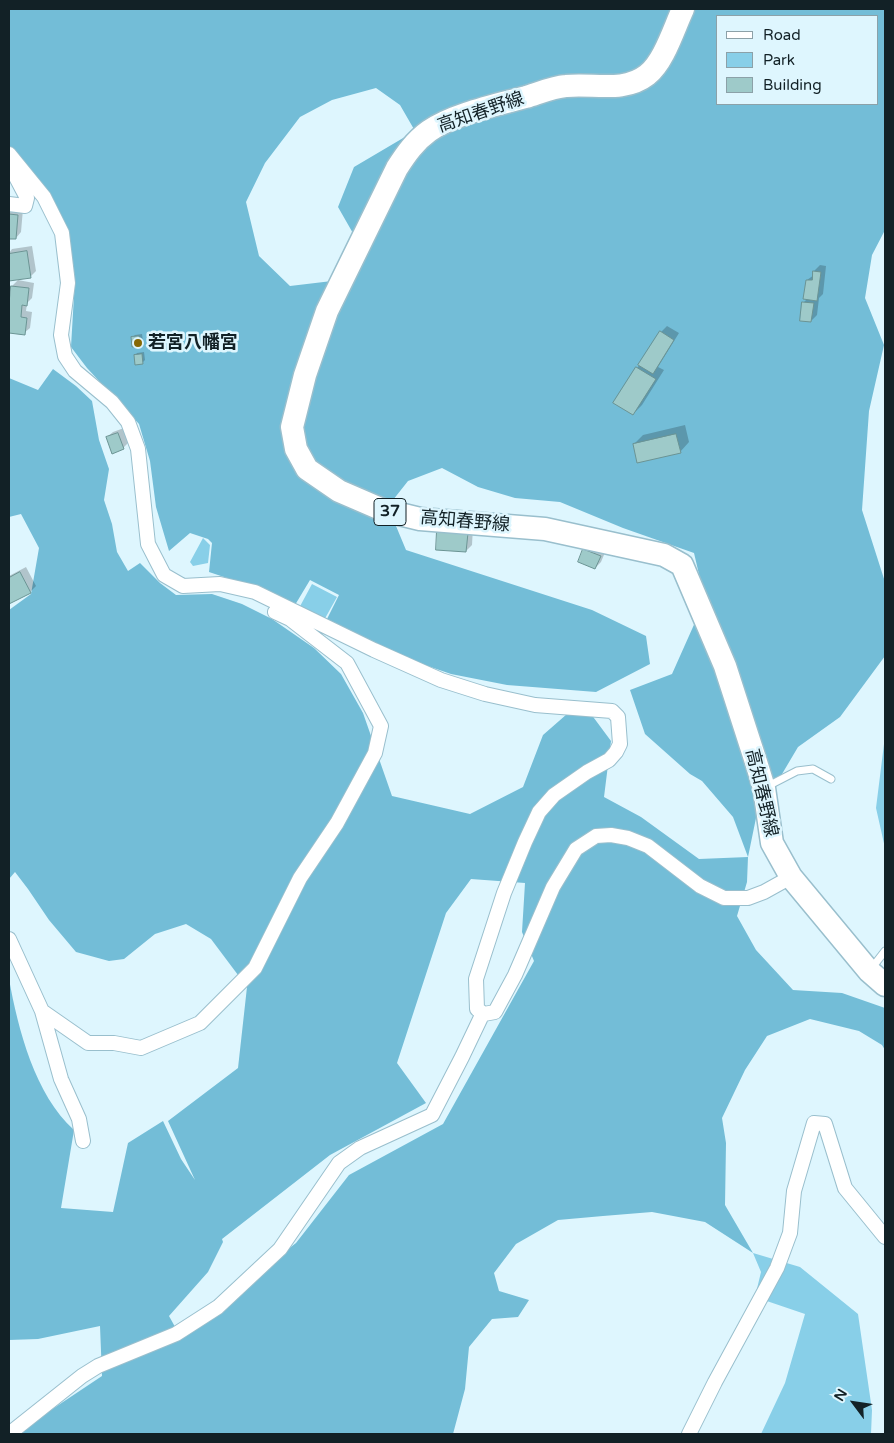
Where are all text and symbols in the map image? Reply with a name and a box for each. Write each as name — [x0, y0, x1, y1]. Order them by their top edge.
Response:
legend — [716, 15, 879, 105]
text: Road — [763, 26, 801, 44]
text: Park — [763, 51, 795, 69]
text: Building — [763, 76, 822, 94]
street label: 高知春野線 — [435, 88, 527, 138]
place label: 若宮八幡宮 — [148, 332, 238, 354]
marker: 若宮八幡宮 — [132, 337, 144, 349]
road number: 37 — [374, 498, 406, 526]
street label: 高知春野線 — [419, 507, 511, 537]
street label: 高知春野線 — [740, 747, 782, 839]
north arrow — [829, 1378, 879, 1428]
text: N — [831, 1386, 851, 1404]

